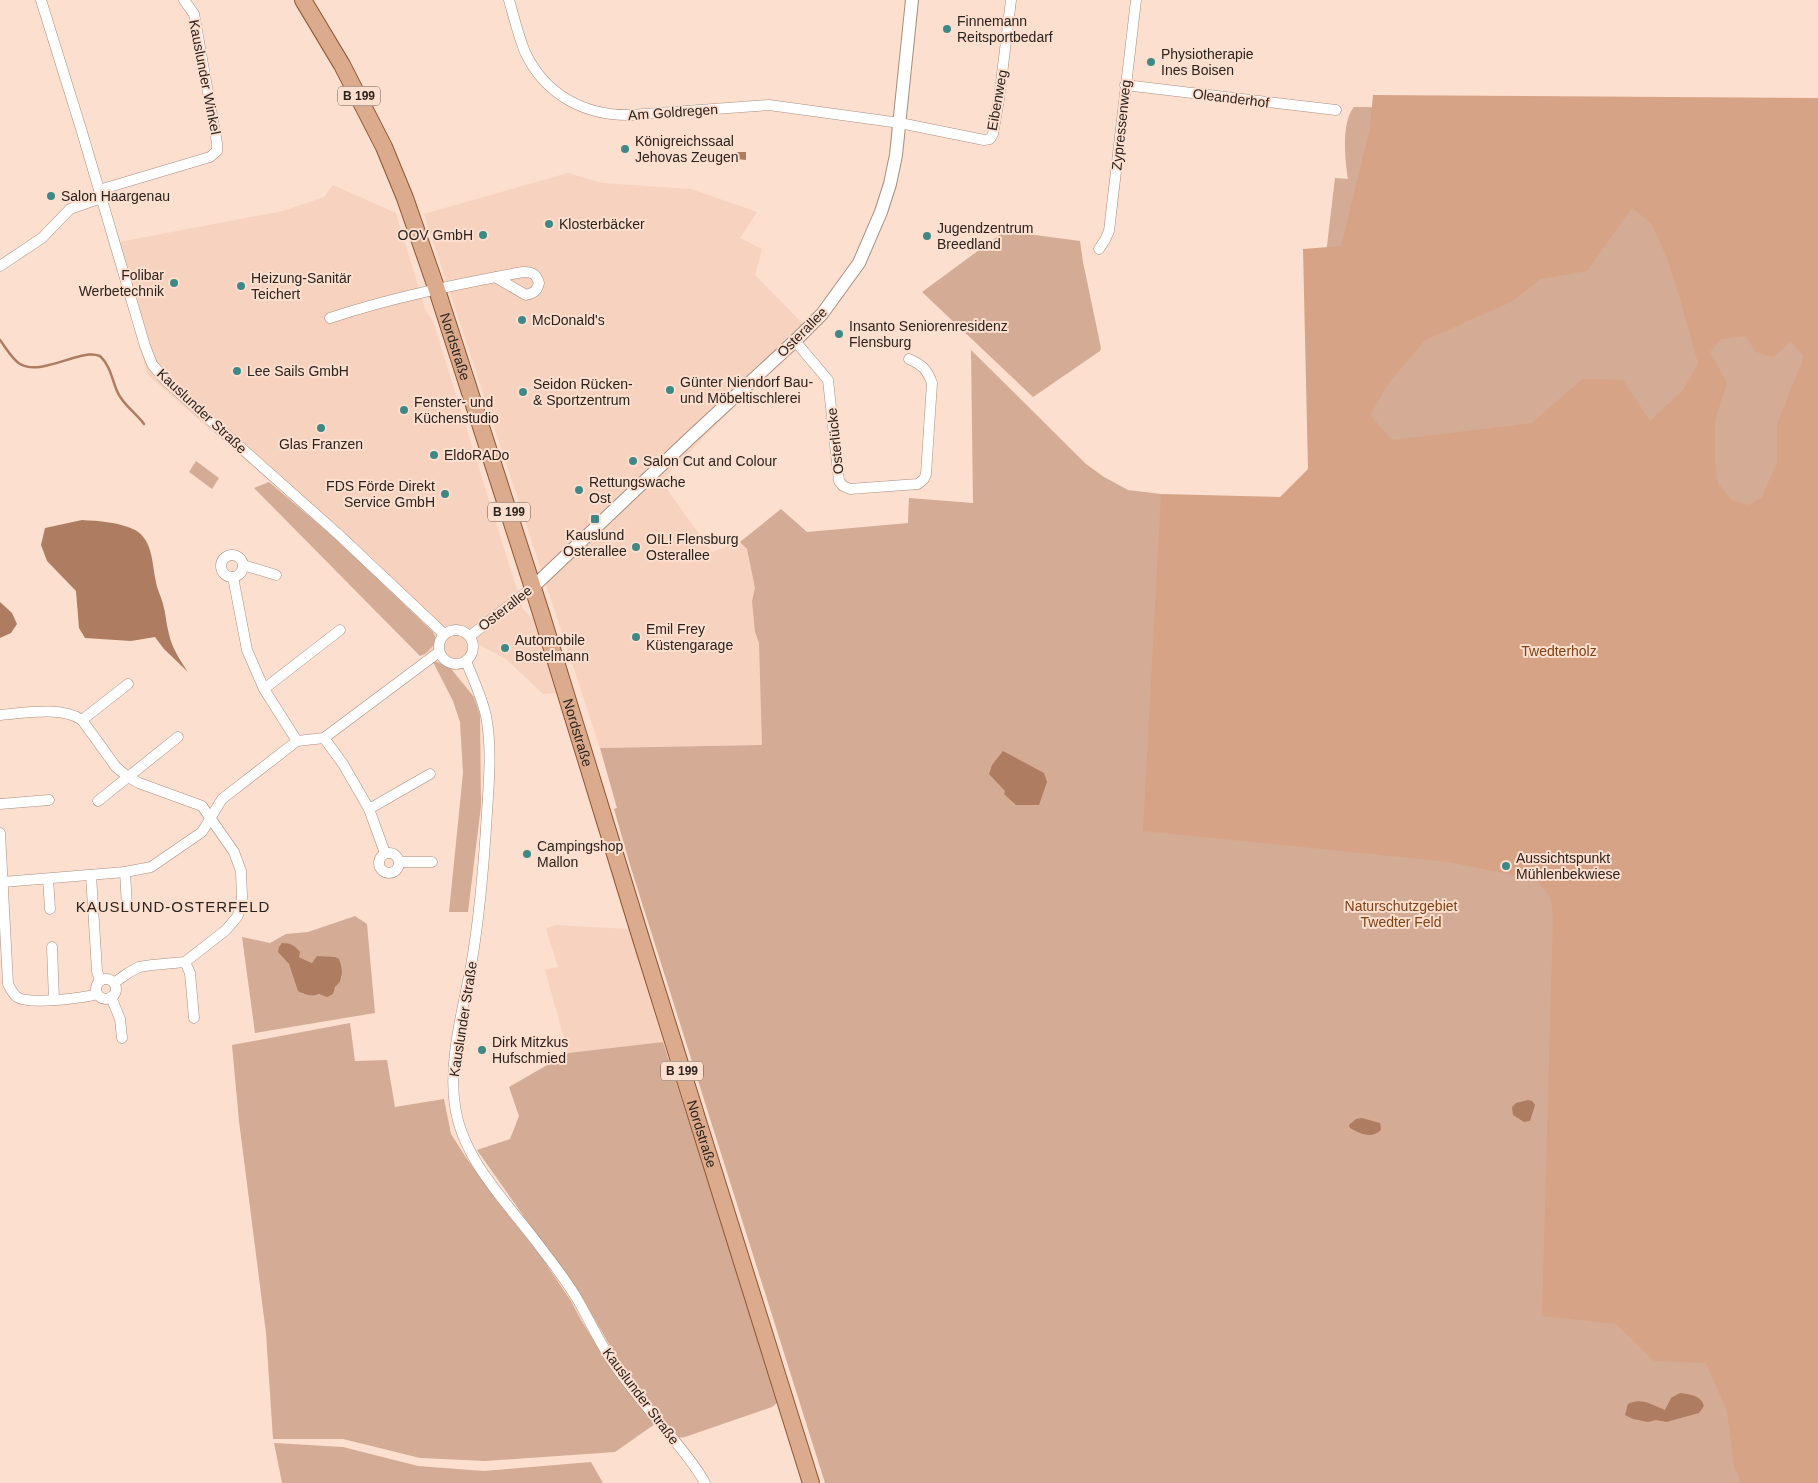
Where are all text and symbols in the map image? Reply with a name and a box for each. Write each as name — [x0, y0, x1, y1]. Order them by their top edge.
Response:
place label: Finnemann Reitsportbedarf — [957, 13, 1053, 45]
street label: Kauslunder Winkel — [186, 18, 224, 136]
marker: Finnemann Reitsportbedarf — [941, 23, 953, 35]
place label: Physiotherapie Ines Boisen — [1161, 46, 1254, 78]
marker: Physiotherapie Ines Boisen — [1145, 56, 1157, 68]
street label: Eibenweg — [984, 68, 1010, 132]
street label: Zypressenweg — [1108, 79, 1134, 171]
street label: Oleanderhof — [1192, 85, 1270, 111]
road number: B 199 — [338, 86, 380, 105]
street label: Am Goldregen — [627, 101, 719, 123]
place label: Königreichssaal Jehovas Zeugen — [635, 133, 739, 165]
marker: Königreichssaal Jehovas Zeugen — [619, 143, 631, 155]
place label: Salon Haargenau — [61, 188, 170, 204]
marker: Salon Haargenau — [45, 190, 57, 202]
place label: Klosterbäcker — [559, 216, 645, 232]
marker: Klosterbäcker — [543, 218, 555, 230]
place label: Jugendzentrum Breedland — [937, 220, 1034, 252]
place label: OOV GmbH — [398, 227, 473, 243]
marker: OOV GmbH — [477, 229, 489, 241]
marker: Jugendzentrum Breedland — [921, 230, 933, 242]
place label: Folibar Werbetechnik — [79, 267, 165, 299]
place label: Heizung-Sanitär Teichert — [251, 270, 352, 302]
marker: Folibar Werbetechnik — [168, 277, 180, 289]
marker: Heizung-Sanitär Teichert — [235, 280, 247, 292]
street label: Osterallee — [774, 304, 830, 360]
street label: Nordstraße — [437, 311, 474, 383]
place label: McDonald's — [532, 312, 605, 328]
marker: McDonald's — [516, 314, 528, 326]
place label: Insanto Seniorenresidenz Flensburg — [849, 318, 1008, 350]
marker: Insanto Seniorenresidenz Flensburg — [833, 328, 845, 340]
place label: Lee Sails GmbH — [247, 363, 349, 379]
street label: Kauslunder Straße — [154, 365, 250, 457]
marker: Lee Sails GmbH — [231, 365, 243, 377]
place label: Günter Niendorf Bau- und Möbeltischlerei — [680, 374, 813, 406]
place label: Seidon Rücken- & Sportzentrum — [533, 376, 633, 408]
marker: Günter Niendorf Bau- und Möbeltischlerei — [664, 384, 676, 396]
marker: Seidon Rücken- & Sportzentrum — [517, 386, 529, 398]
place label: Fenster- und Küchenstudio — [414, 394, 499, 426]
marker: Fenster- und Küchenstudio — [398, 404, 410, 416]
street label: Osterlücke — [824, 407, 846, 475]
marker: Glas Franzen — [315, 422, 327, 434]
place label: Glas Franzen — [279, 436, 363, 452]
place label: EldoRADo — [444, 447, 510, 463]
marker: EldoRADo — [428, 449, 440, 461]
place label: Salon Cut and Colour — [643, 453, 777, 469]
marker: Salon Cut and Colour — [627, 455, 639, 467]
place label: Rettungswache Ost — [589, 474, 686, 506]
place label: FDS Förde Direkt Service GmbH — [326, 478, 435, 510]
marker: Rettungswache Ost — [573, 484, 585, 496]
marker: FDS Förde Direkt Service GmbH — [439, 488, 451, 500]
road number: B 199 — [488, 502, 530, 522]
marker: Kauslund Osterallee — [589, 513, 601, 525]
place label: Kauslund Osterallee — [563, 527, 627, 559]
place label: OIL! Flensburg Osterallee — [646, 531, 739, 563]
marker: OIL! Flensburg Osterallee — [630, 541, 642, 553]
street label: Osterallee — [475, 582, 535, 634]
place label: Emil Frey Küstengarage — [646, 621, 733, 653]
marker: Emil Frey Küstengarage — [630, 631, 642, 643]
place label: Automobile Bostelmann — [515, 632, 589, 664]
marker: Automobile Bostelmann — [499, 642, 511, 654]
park label: Twedterholz — [1521, 643, 1597, 659]
street label: Nordstraße — [560, 697, 596, 769]
place label: Campingshop Mallon — [537, 838, 624, 870]
marker: Campingshop Mallon — [521, 848, 533, 860]
place label: Aussichtspunkt Mühlenbekwiese — [1516, 850, 1620, 882]
marker: Aussichtspunkt Mühlenbekwiese — [1500, 860, 1512, 872]
district label: KAUSLUND-OSTERFELD — [76, 898, 270, 915]
park label: Naturschutzgebiet Twedter Feld — [1345, 898, 1458, 930]
street label: Kauslunder Straße — [446, 960, 480, 1078]
place label: Dirk Mitzkus Hufschmied — [492, 1034, 568, 1066]
marker: Dirk Mitzkus Hufschmied — [476, 1044, 488, 1056]
road number: B 199 — [661, 1062, 703, 1080]
street label: Nordstraße — [684, 1098, 720, 1170]
street label: Kauslunder Straße — [599, 1345, 683, 1448]

